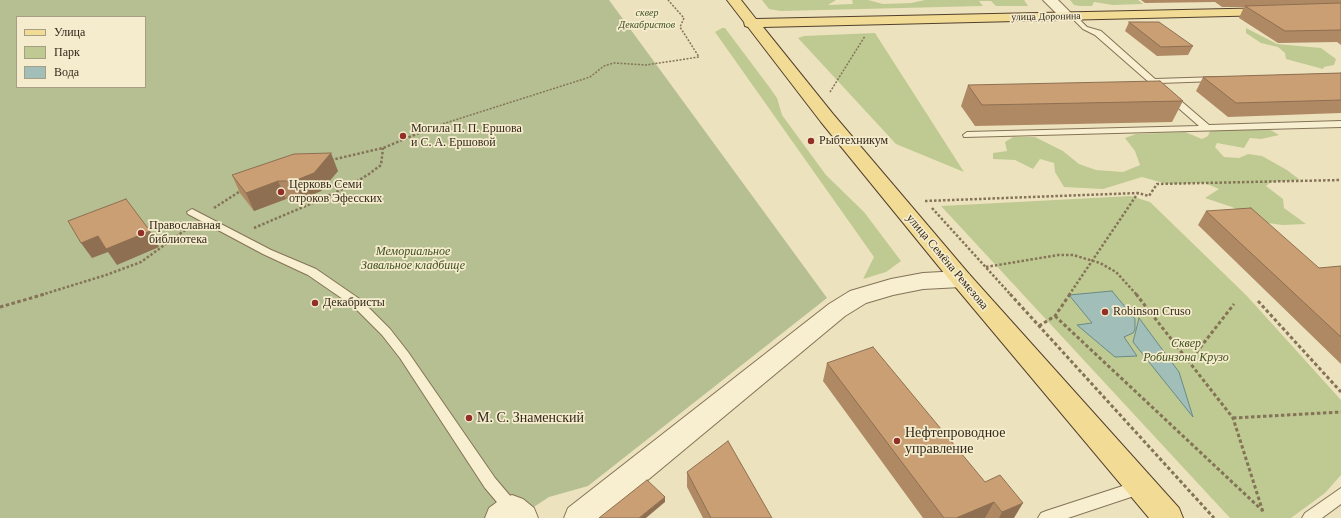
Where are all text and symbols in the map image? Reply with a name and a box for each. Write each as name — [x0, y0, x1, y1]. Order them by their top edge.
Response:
park label: сквер Декабристов — [619, 7, 675, 30]
street label: улица Доронина — [1011, 10, 1081, 24]
legend — [16, 16, 146, 88]
text: Улица — [54, 25, 85, 39]
text: Парк — [54, 45, 80, 59]
text: Вода — [54, 65, 79, 79]
place label: Могила П. П. Ершова и С. А. Ершовой — [411, 122, 522, 150]
marker: Могила П. П. Ершова и С. А. Ершовой — [398, 131, 408, 141]
place label: Рыбтехникум — [819, 134, 888, 148]
marker: Рыбтехникум — [806, 136, 816, 146]
place label: Церковь Семи отроков Эфесских — [289, 178, 382, 206]
marker: Церковь Семи отроков Эфесских — [276, 187, 286, 197]
street label: улица Семёна Ремезова — [903, 211, 991, 313]
place label: Православная библиотека — [149, 219, 220, 247]
marker: Православная библиотека — [136, 228, 146, 238]
park label: Мемориальное Завальное кладбище — [361, 245, 465, 273]
place label: Декабристы — [323, 296, 385, 310]
marker: Декабристы — [310, 298, 320, 308]
place label: Robinson Cruso — [1113, 305, 1191, 319]
marker: Robinson Cruso — [1100, 307, 1110, 317]
park label: Сквер Робинзона Крузо — [1143, 337, 1229, 365]
place label: М. С. Знаменский — [477, 410, 584, 426]
marker: М. С. Знаменский — [464, 413, 474, 423]
place label: Нефтепроводное управление — [905, 425, 1006, 458]
marker: Нефтепроводное управление — [892, 436, 902, 446]

